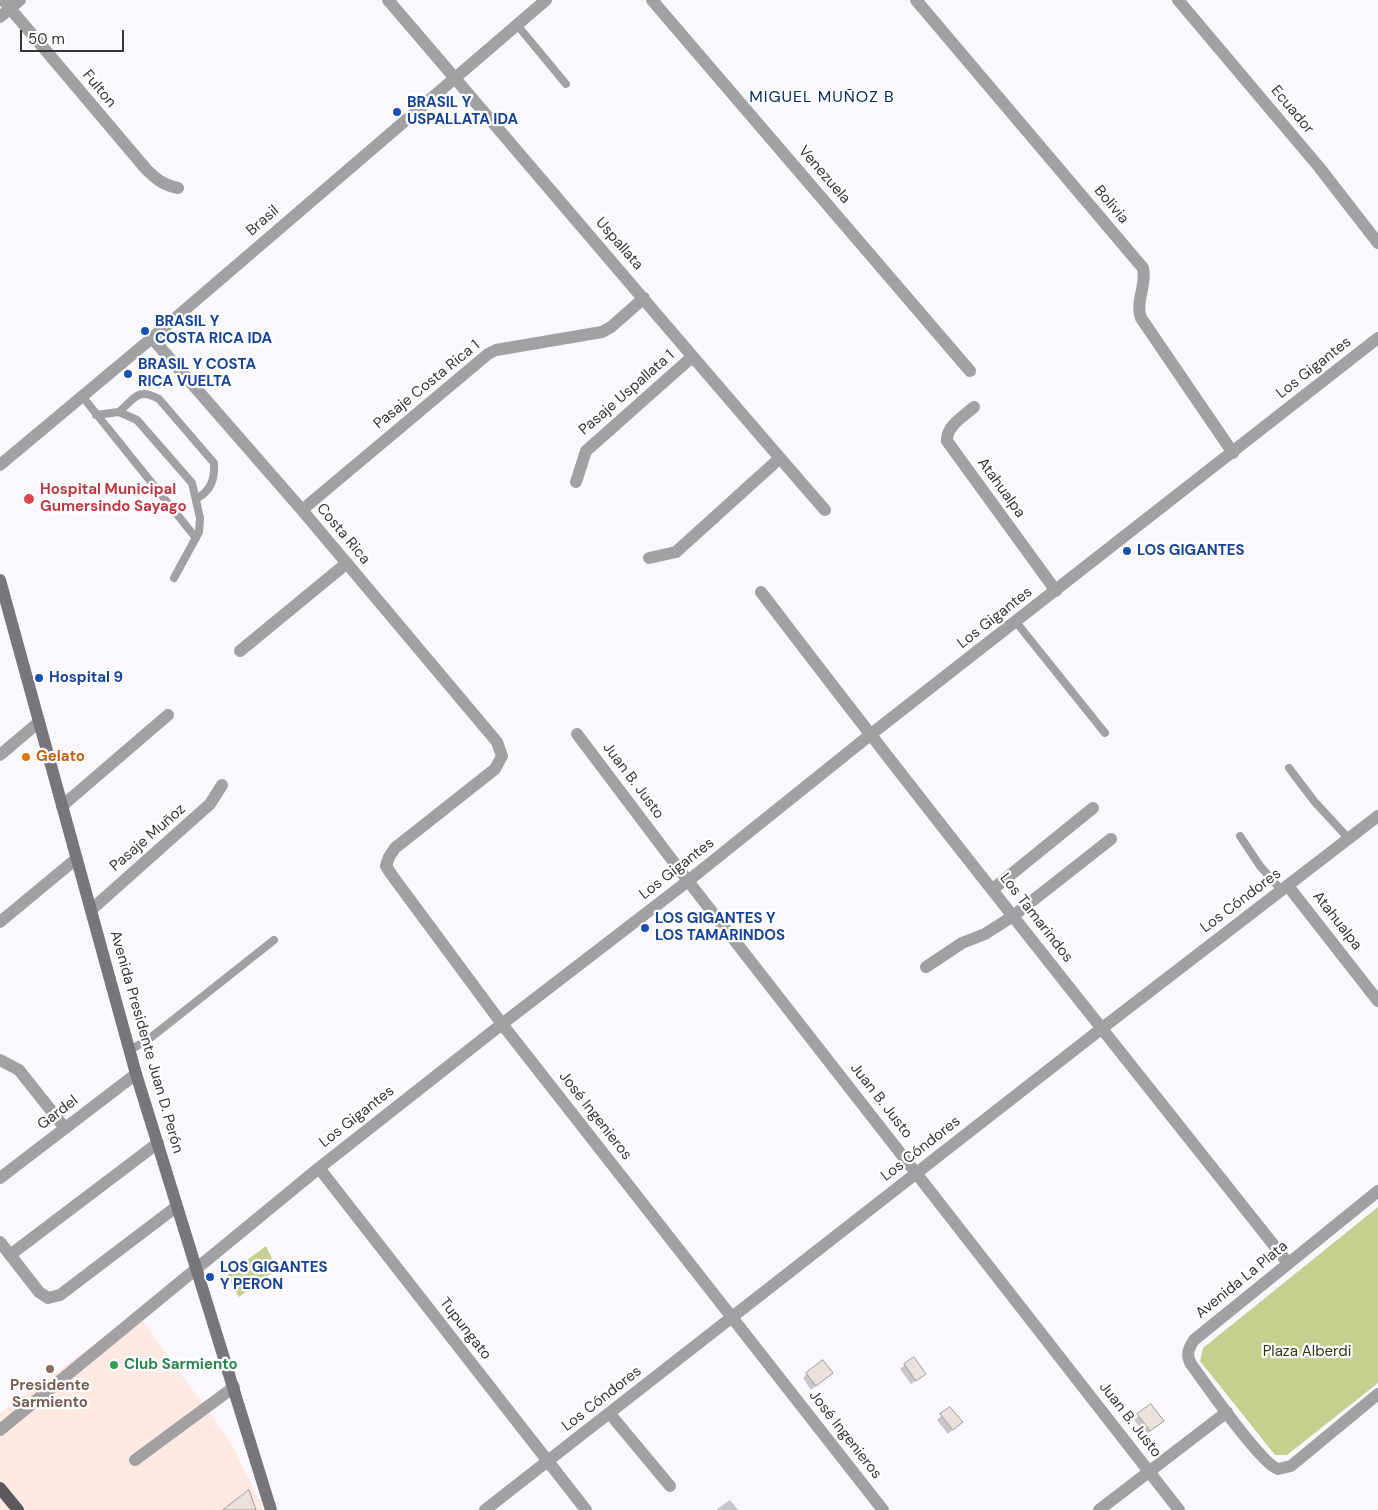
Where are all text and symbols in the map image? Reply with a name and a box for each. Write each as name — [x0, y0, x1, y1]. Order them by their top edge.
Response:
scale bar — [22, 20, 126, 52]
text: 50 m — [28, 29, 65, 49]
street label: Fulton — [78, 67, 120, 111]
street label: Ecuador — [1267, 82, 1317, 138]
district label: MIGUEL MUÑOZ B — [748, 88, 896, 108]
place label: BRASIL Y USPALLATA IDA — [407, 94, 518, 129]
marker: BRASIL Y USPALLATA IDA — [391, 106, 403, 118]
street label: Venezuela — [794, 143, 854, 207]
street label: Bolivia — [1090, 182, 1132, 228]
street label: Brasil — [243, 202, 283, 240]
street label: Uspallata — [591, 214, 647, 274]
place label: BRASIL Y COSTA RICA IDA — [155, 313, 272, 348]
marker: BRASIL Y COSTA RICA IDA — [139, 325, 151, 337]
street label: Los Gigantes — [1273, 333, 1355, 403]
street label: Pasaje Costa Rica 1 — [370, 337, 484, 433]
street label: Pasaje Uspallata 1 — [576, 347, 678, 439]
place label: BRASIL Y COSTA RICA VUELTA — [138, 356, 256, 391]
marker: BRASIL Y COSTA RICA VUELTA — [122, 368, 134, 380]
street label: Atahualpa — [973, 455, 1029, 521]
place label: Hospital Municipal Gumersindo Sayago — [40, 481, 187, 516]
marker: Hospital Municipal Gumersindo Sayago — [22, 492, 36, 506]
street label: Costa Rica — [312, 500, 374, 568]
place label: LOS GIGANTES — [1137, 542, 1245, 560]
marker: LOS GIGANTES — [1121, 545, 1133, 557]
street label: Los Gigantes — [954, 583, 1036, 653]
place label: Hospital 9 — [49, 669, 123, 687]
marker: Hospital 9 — [33, 672, 45, 684]
street label: Juan B. Justo — [599, 739, 667, 823]
place label: Gelato — [36, 748, 85, 766]
marker: Gelato — [20, 751, 32, 763]
street label: Pasaje Muñoz — [107, 800, 189, 876]
street label: Los Gigantes — [636, 834, 718, 904]
street label: Los Cóndores — [1197, 865, 1285, 937]
street label: Los Tamarindos — [995, 870, 1077, 966]
street label: Atahualpa — [1308, 888, 1366, 954]
place label: LOS GIGANTES Y LOS TAMARINDOS — [655, 910, 785, 945]
marker: LOS GIGANTES Y LOS TAMARINDOS — [639, 922, 651, 934]
street label: Avenida Presidente Juan D. Perón — [106, 929, 186, 1155]
street label: Juan B. Justo — [846, 1060, 916, 1142]
street label: José Ingenieros — [555, 1068, 635, 1164]
street label: Los Gigantes — [316, 1082, 398, 1152]
street label: Gardel — [34, 1092, 82, 1134]
street label: Los Cóndores — [878, 1112, 964, 1186]
street label: Avenida La Plata — [1192, 1237, 1292, 1323]
place label: LOS GIGANTES Y PERON — [220, 1259, 328, 1294]
marker: LOS GIGANTES Y PERON — [204, 1271, 216, 1283]
street label: Tupungato — [435, 1294, 495, 1364]
park label: Plaza Alberdi — [1263, 1343, 1351, 1361]
place label: Club Sarmiento — [124, 1356, 238, 1374]
marker: Club Sarmiento — [108, 1359, 120, 1371]
street label: Los Cóndores — [559, 1362, 645, 1436]
marker: Presidente Sarmiento — [44, 1363, 56, 1375]
place label: Presidente Sarmiento — [10, 1377, 90, 1412]
street label: Juan B. Justo — [1095, 1379, 1165, 1461]
street label: José Ingenieros — [805, 1387, 885, 1483]

